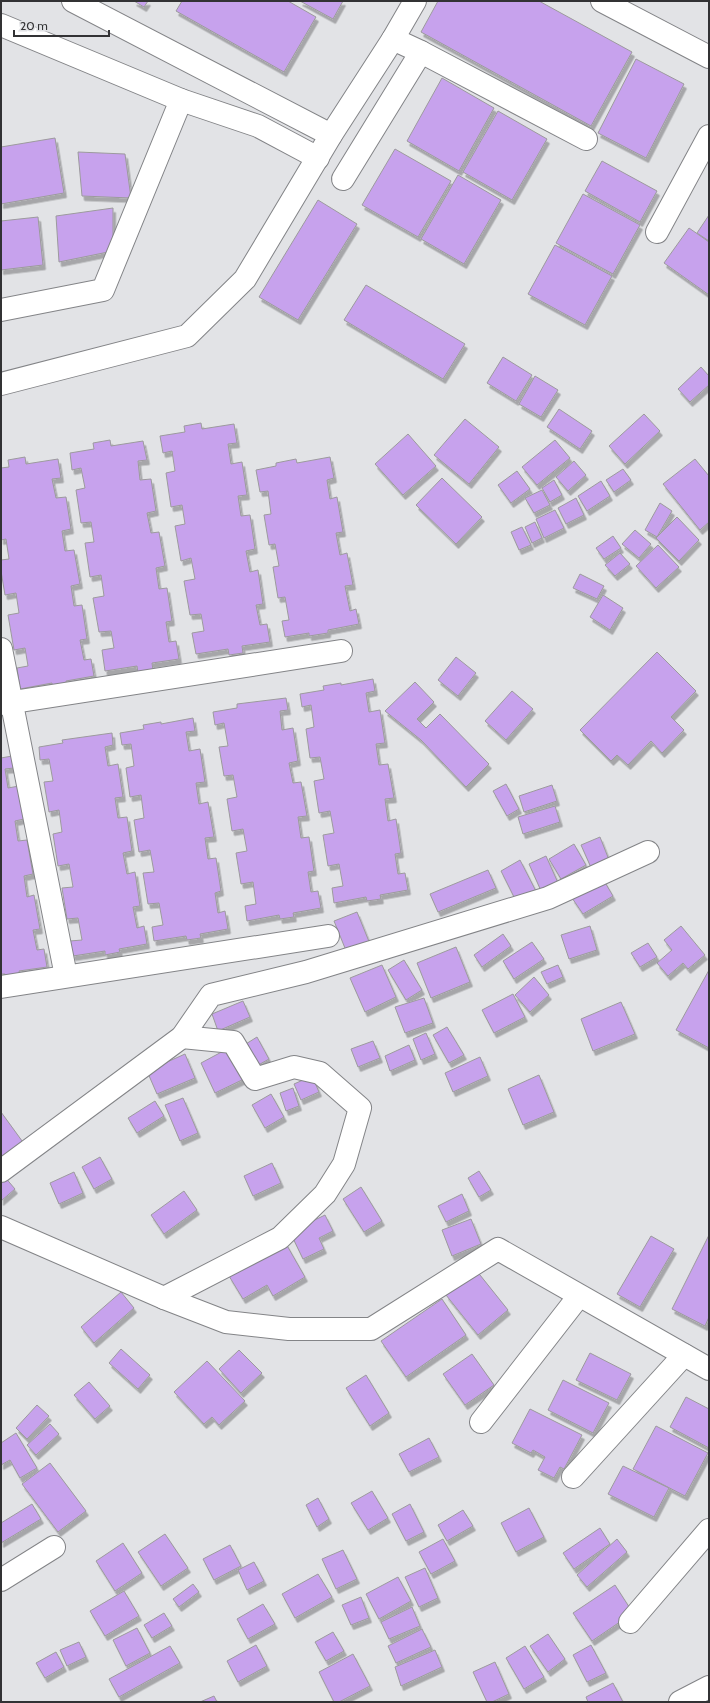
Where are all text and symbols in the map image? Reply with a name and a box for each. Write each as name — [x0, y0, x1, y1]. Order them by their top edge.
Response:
scale bar — [14, 12, 109, 38]
text: 20 m — [20, 18, 48, 33]

